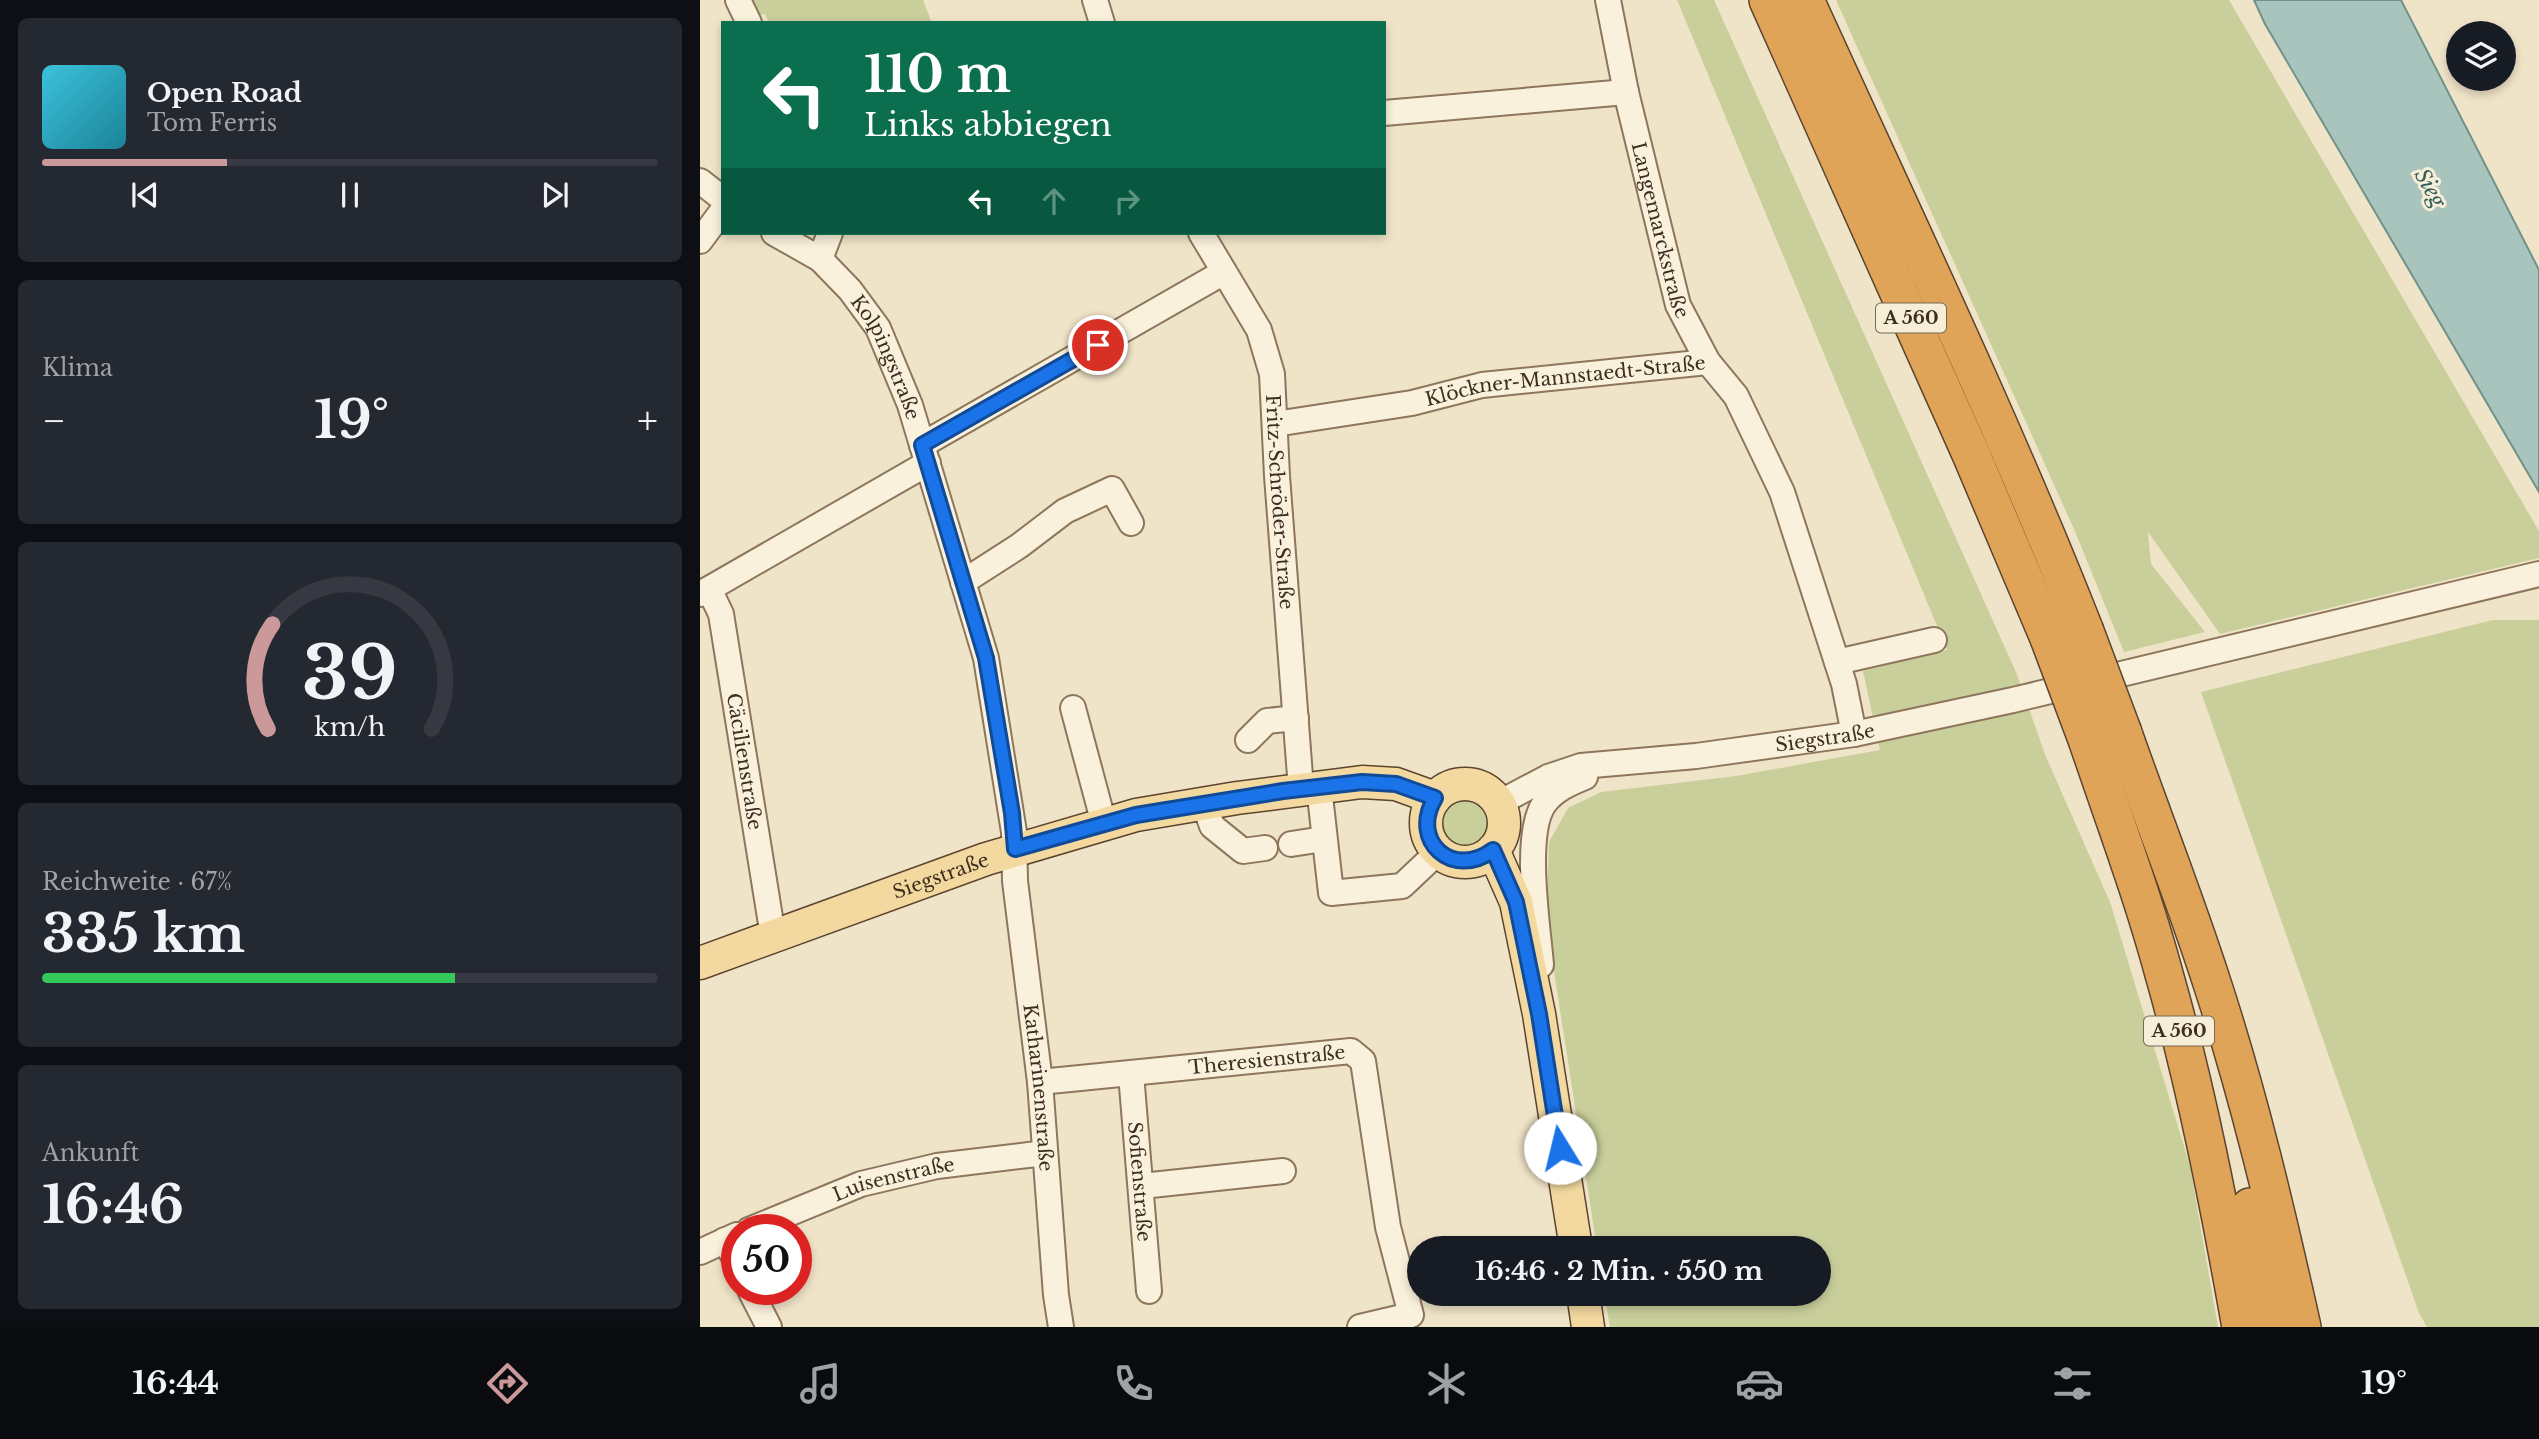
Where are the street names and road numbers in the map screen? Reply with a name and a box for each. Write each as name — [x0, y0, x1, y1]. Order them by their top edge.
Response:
street label: Langemarckstraße — [1627, 140, 1694, 322]
street label: Kolpingstraße — [846, 290, 925, 422]
road number: A 560 — [1876, 304, 1946, 332]
street label: Klöckner-Mannstaedt-Straße — [1423, 351, 1706, 411]
street label: Fritz-Schröder-Straße — [1262, 394, 1299, 610]
street label: Cäcilienstraße — [722, 691, 767, 832]
street label: Siegstraße — [1774, 718, 1877, 756]
street label: Siegstraße — [890, 848, 992, 903]
street label: Katharinenstraße — [1019, 1003, 1058, 1172]
road number: A 560 — [2144, 1016, 2214, 1046]
street label: Theresienstraße — [1187, 1040, 1346, 1079]
street label: Sofienstraße — [1123, 1121, 1156, 1243]
street label: Luisenstraße — [829, 1153, 956, 1206]

